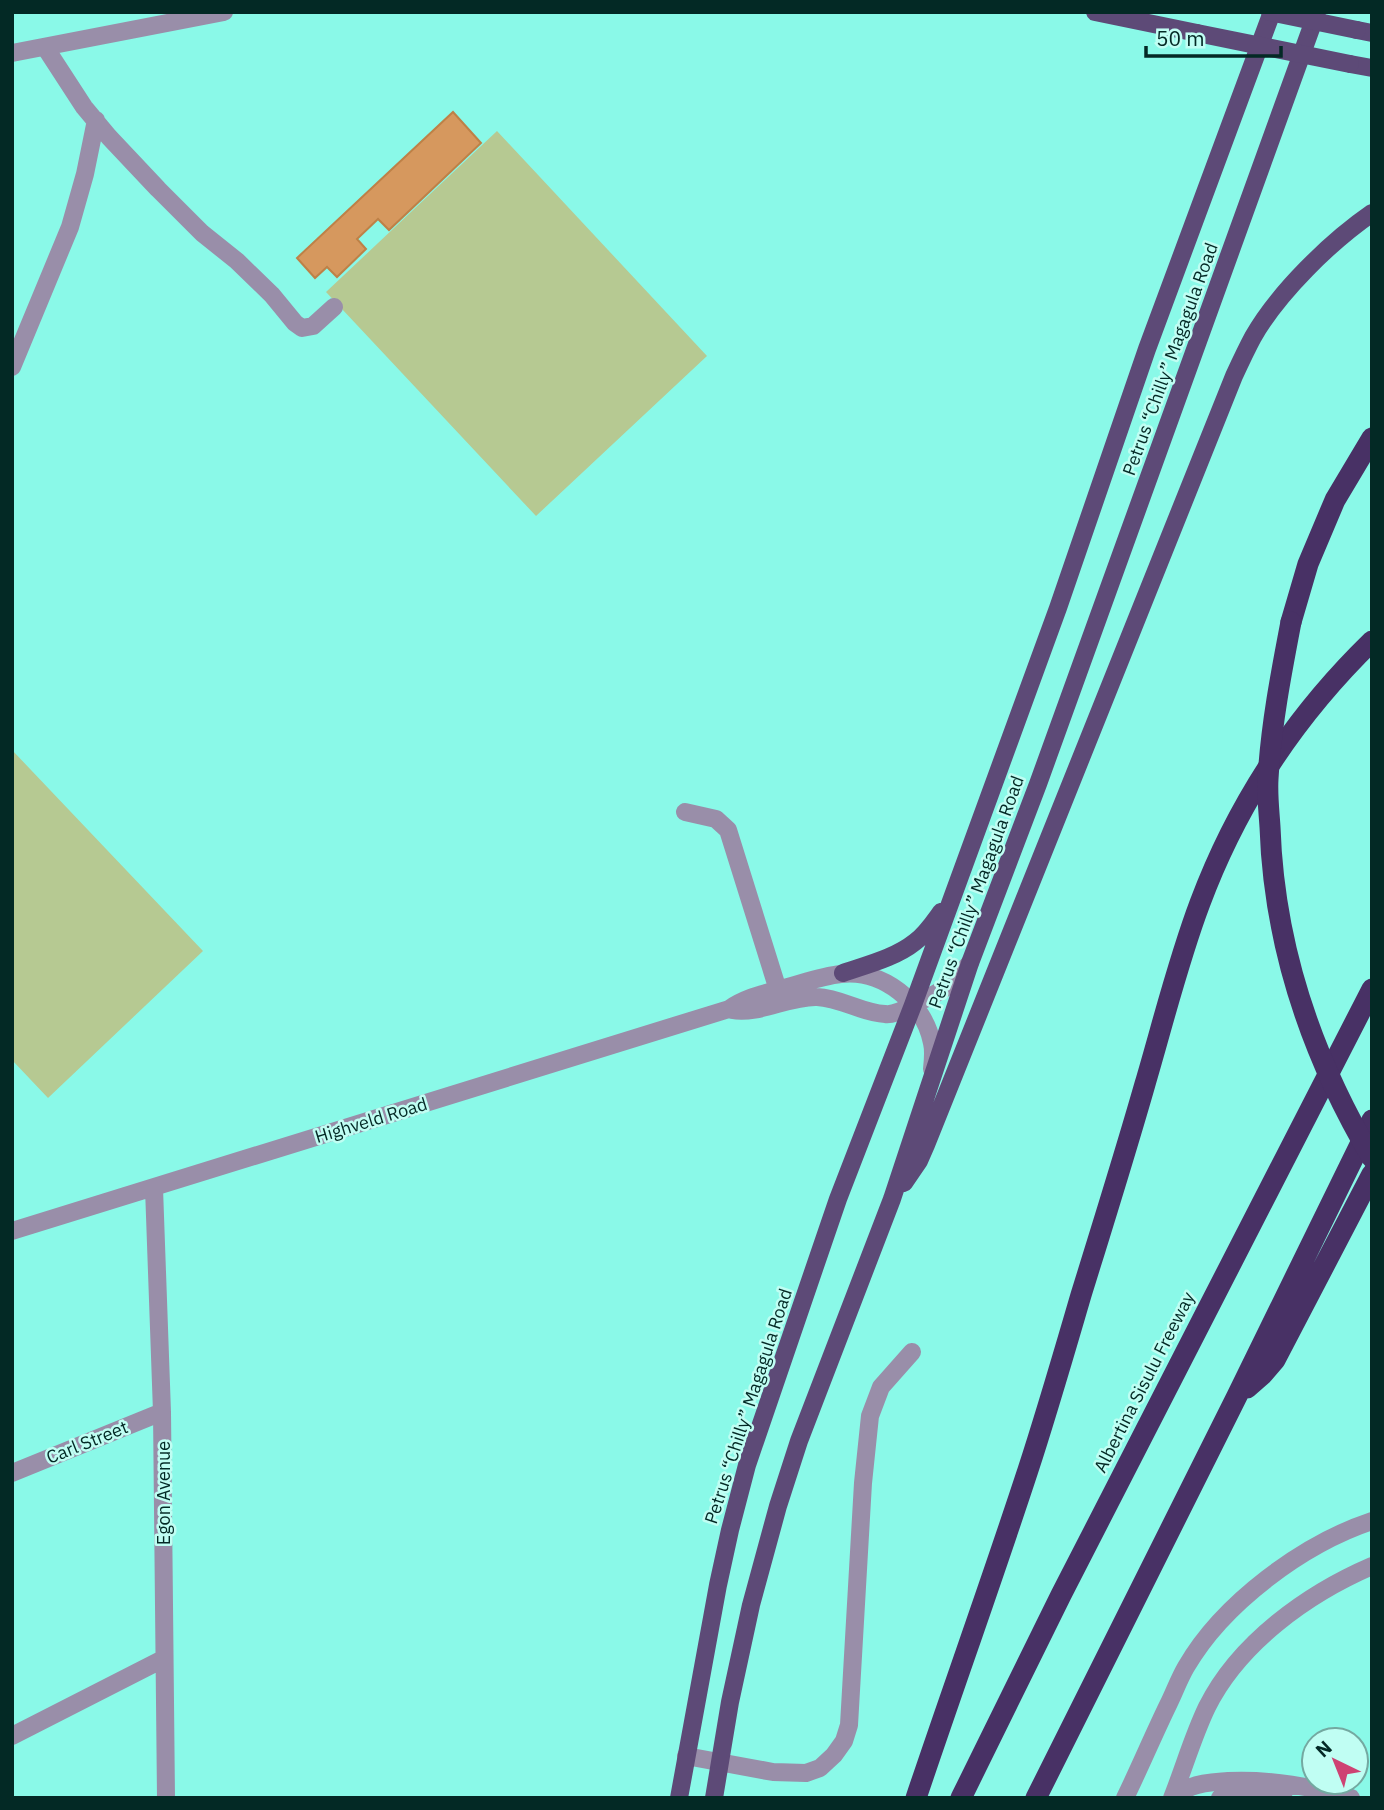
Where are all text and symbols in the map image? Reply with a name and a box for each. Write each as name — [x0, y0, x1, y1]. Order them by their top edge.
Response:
scale bar — [1146, 14, 1281, 58]
text: 50 m — [1156, 24, 1205, 52]
street label: Petrus “Chilly” Magagula Road — [1117, 240, 1223, 478]
street label: Petrus “Chilly” Magagula Road — [923, 773, 1029, 1011]
street label: Highveld Road — [312, 1092, 430, 1148]
street label: Petrus “Chilly” Magagula Road — [699, 1285, 797, 1527]
street label: Albertina Sisulu Freeway — [1088, 1288, 1200, 1476]
street label: Carl Street — [43, 1415, 131, 1469]
street label: Egon Avenue — [152, 1441, 175, 1545]
north arrow — [1300, 1726, 1370, 1796]
text: N — [1310, 1735, 1337, 1762]

